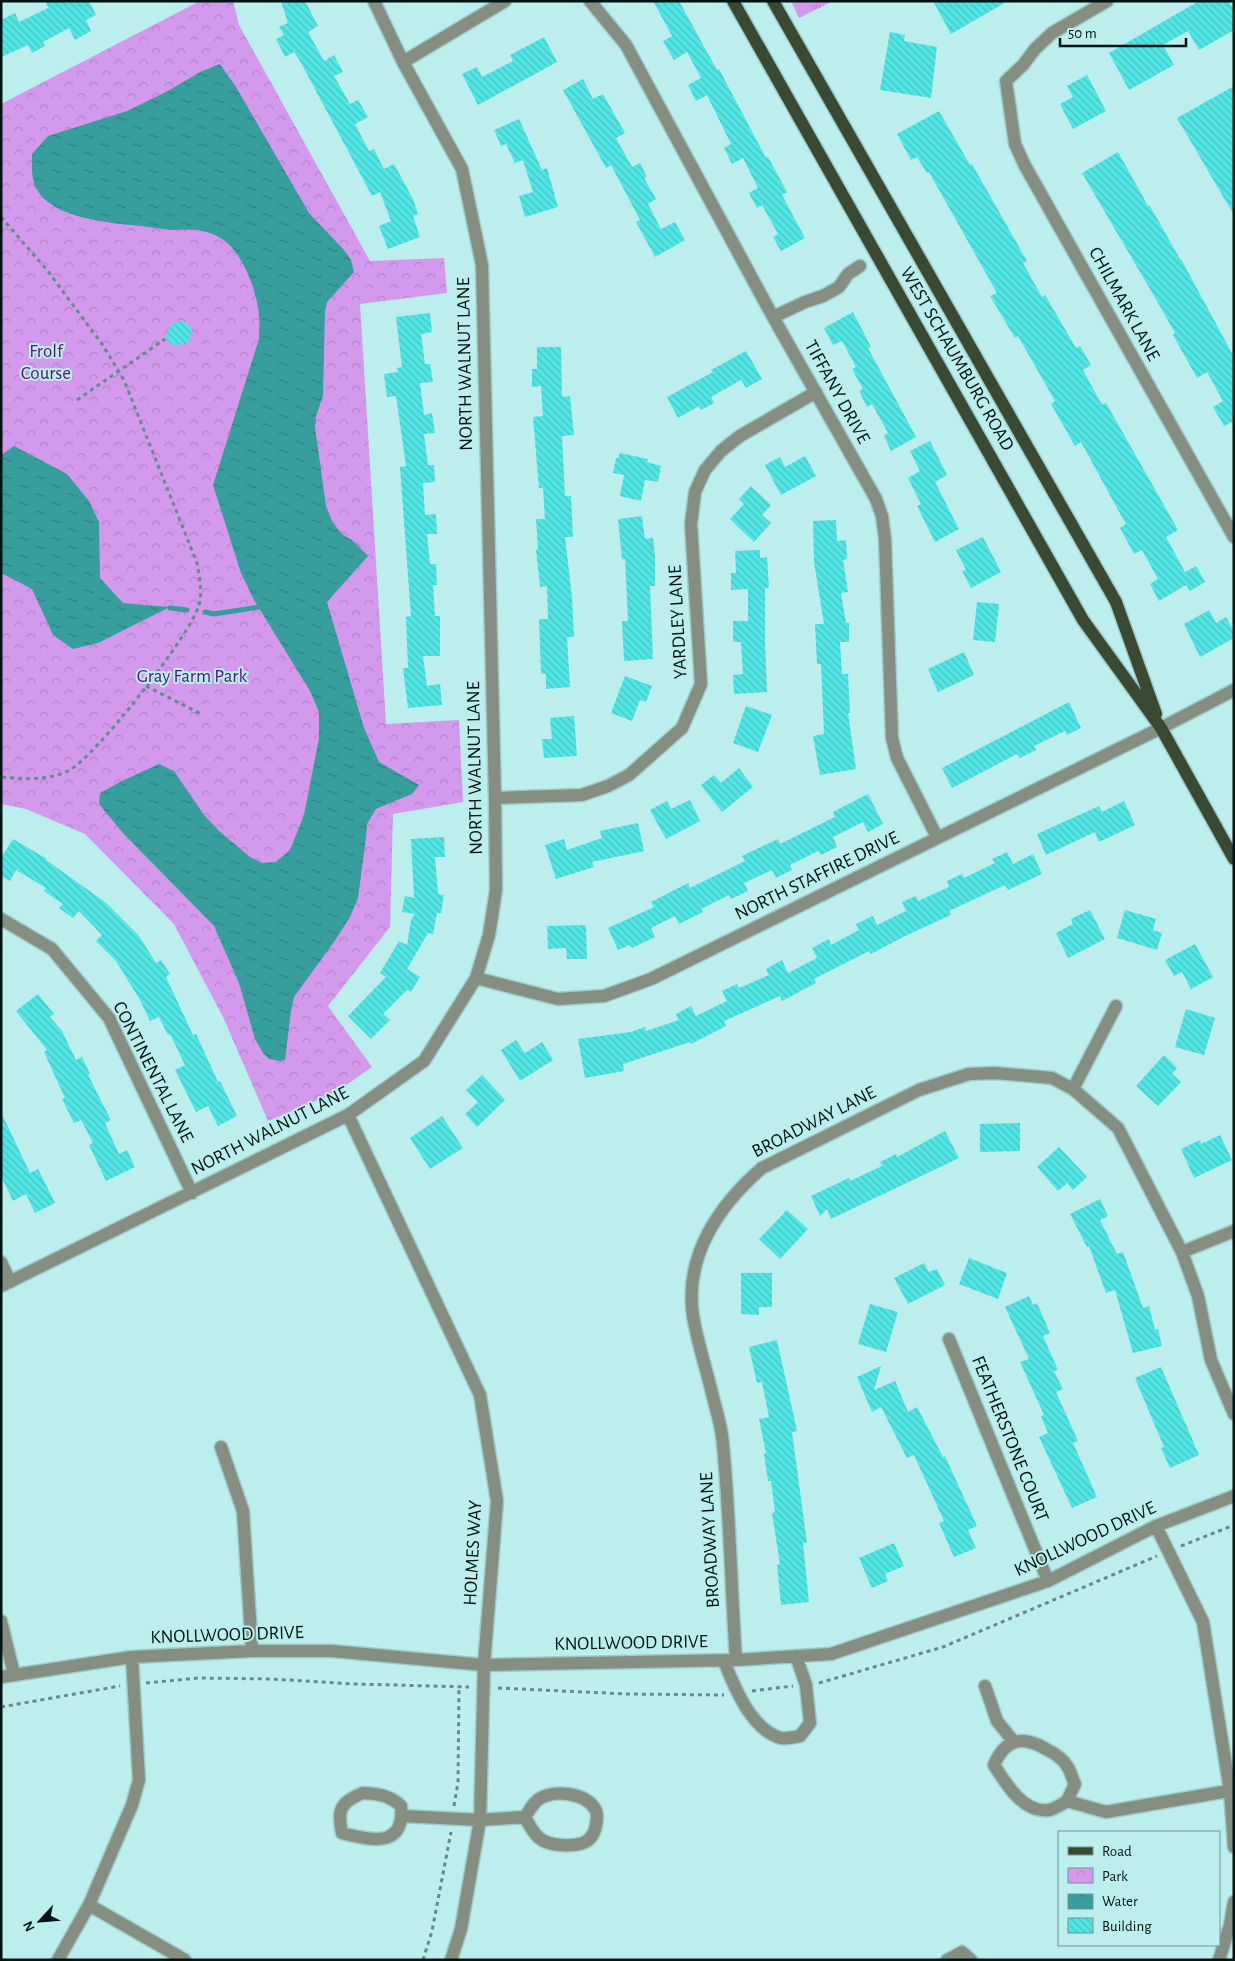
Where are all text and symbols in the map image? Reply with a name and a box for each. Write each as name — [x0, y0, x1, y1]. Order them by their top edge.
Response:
scale bar — [1060, 15, 1186, 47]
text: 50 m — [1068, 26, 1097, 41]
street label: CHILMARK LANE — [1085, 244, 1163, 364]
street label: WEST SCHAUMBURG ROAD — [897, 264, 1017, 454]
street label: NORTH WALNUT LANE — [454, 277, 476, 451]
street label: TIFFANY DRIVE — [801, 337, 873, 447]
park label: Frolf Course — [21, 342, 71, 383]
street label: YARDLEY LANE — [666, 564, 690, 680]
park label: Gray Farm Park — [137, 667, 247, 686]
street label: NORTH WALNUT LANE — [464, 681, 486, 855]
street label: NORTH STAFFIRE DRIVE — [732, 828, 902, 924]
street label: CONTINENTAL LANE — [109, 999, 197, 1145]
street label: NORTH WALNUT LANE — [188, 1083, 352, 1179]
street label: BROADWAY LANE — [749, 1083, 879, 1161]
street label: FEATHERSTONE COURT — [968, 1353, 1052, 1525]
street label: BROADWAY LANE — [697, 1472, 723, 1608]
street label: KNOLLWOOD DRIVE — [1011, 1498, 1159, 1580]
street label: HOLMES WAY — [461, 1500, 485, 1606]
street label: KNOLLWOOD DRIVE — [150, 1623, 304, 1647]
street label: KNOLLWOOD DRIVE — [554, 1632, 708, 1654]
legend — [1058, 1831, 1220, 1946]
text: Road — [1102, 1844, 1132, 1859]
text: Park — [1102, 1869, 1128, 1884]
text: Water — [1102, 1894, 1138, 1909]
north arrow — [15, 1896, 65, 1946]
text: N — [21, 1919, 38, 1934]
text: Building — [1102, 1919, 1152, 1934]

